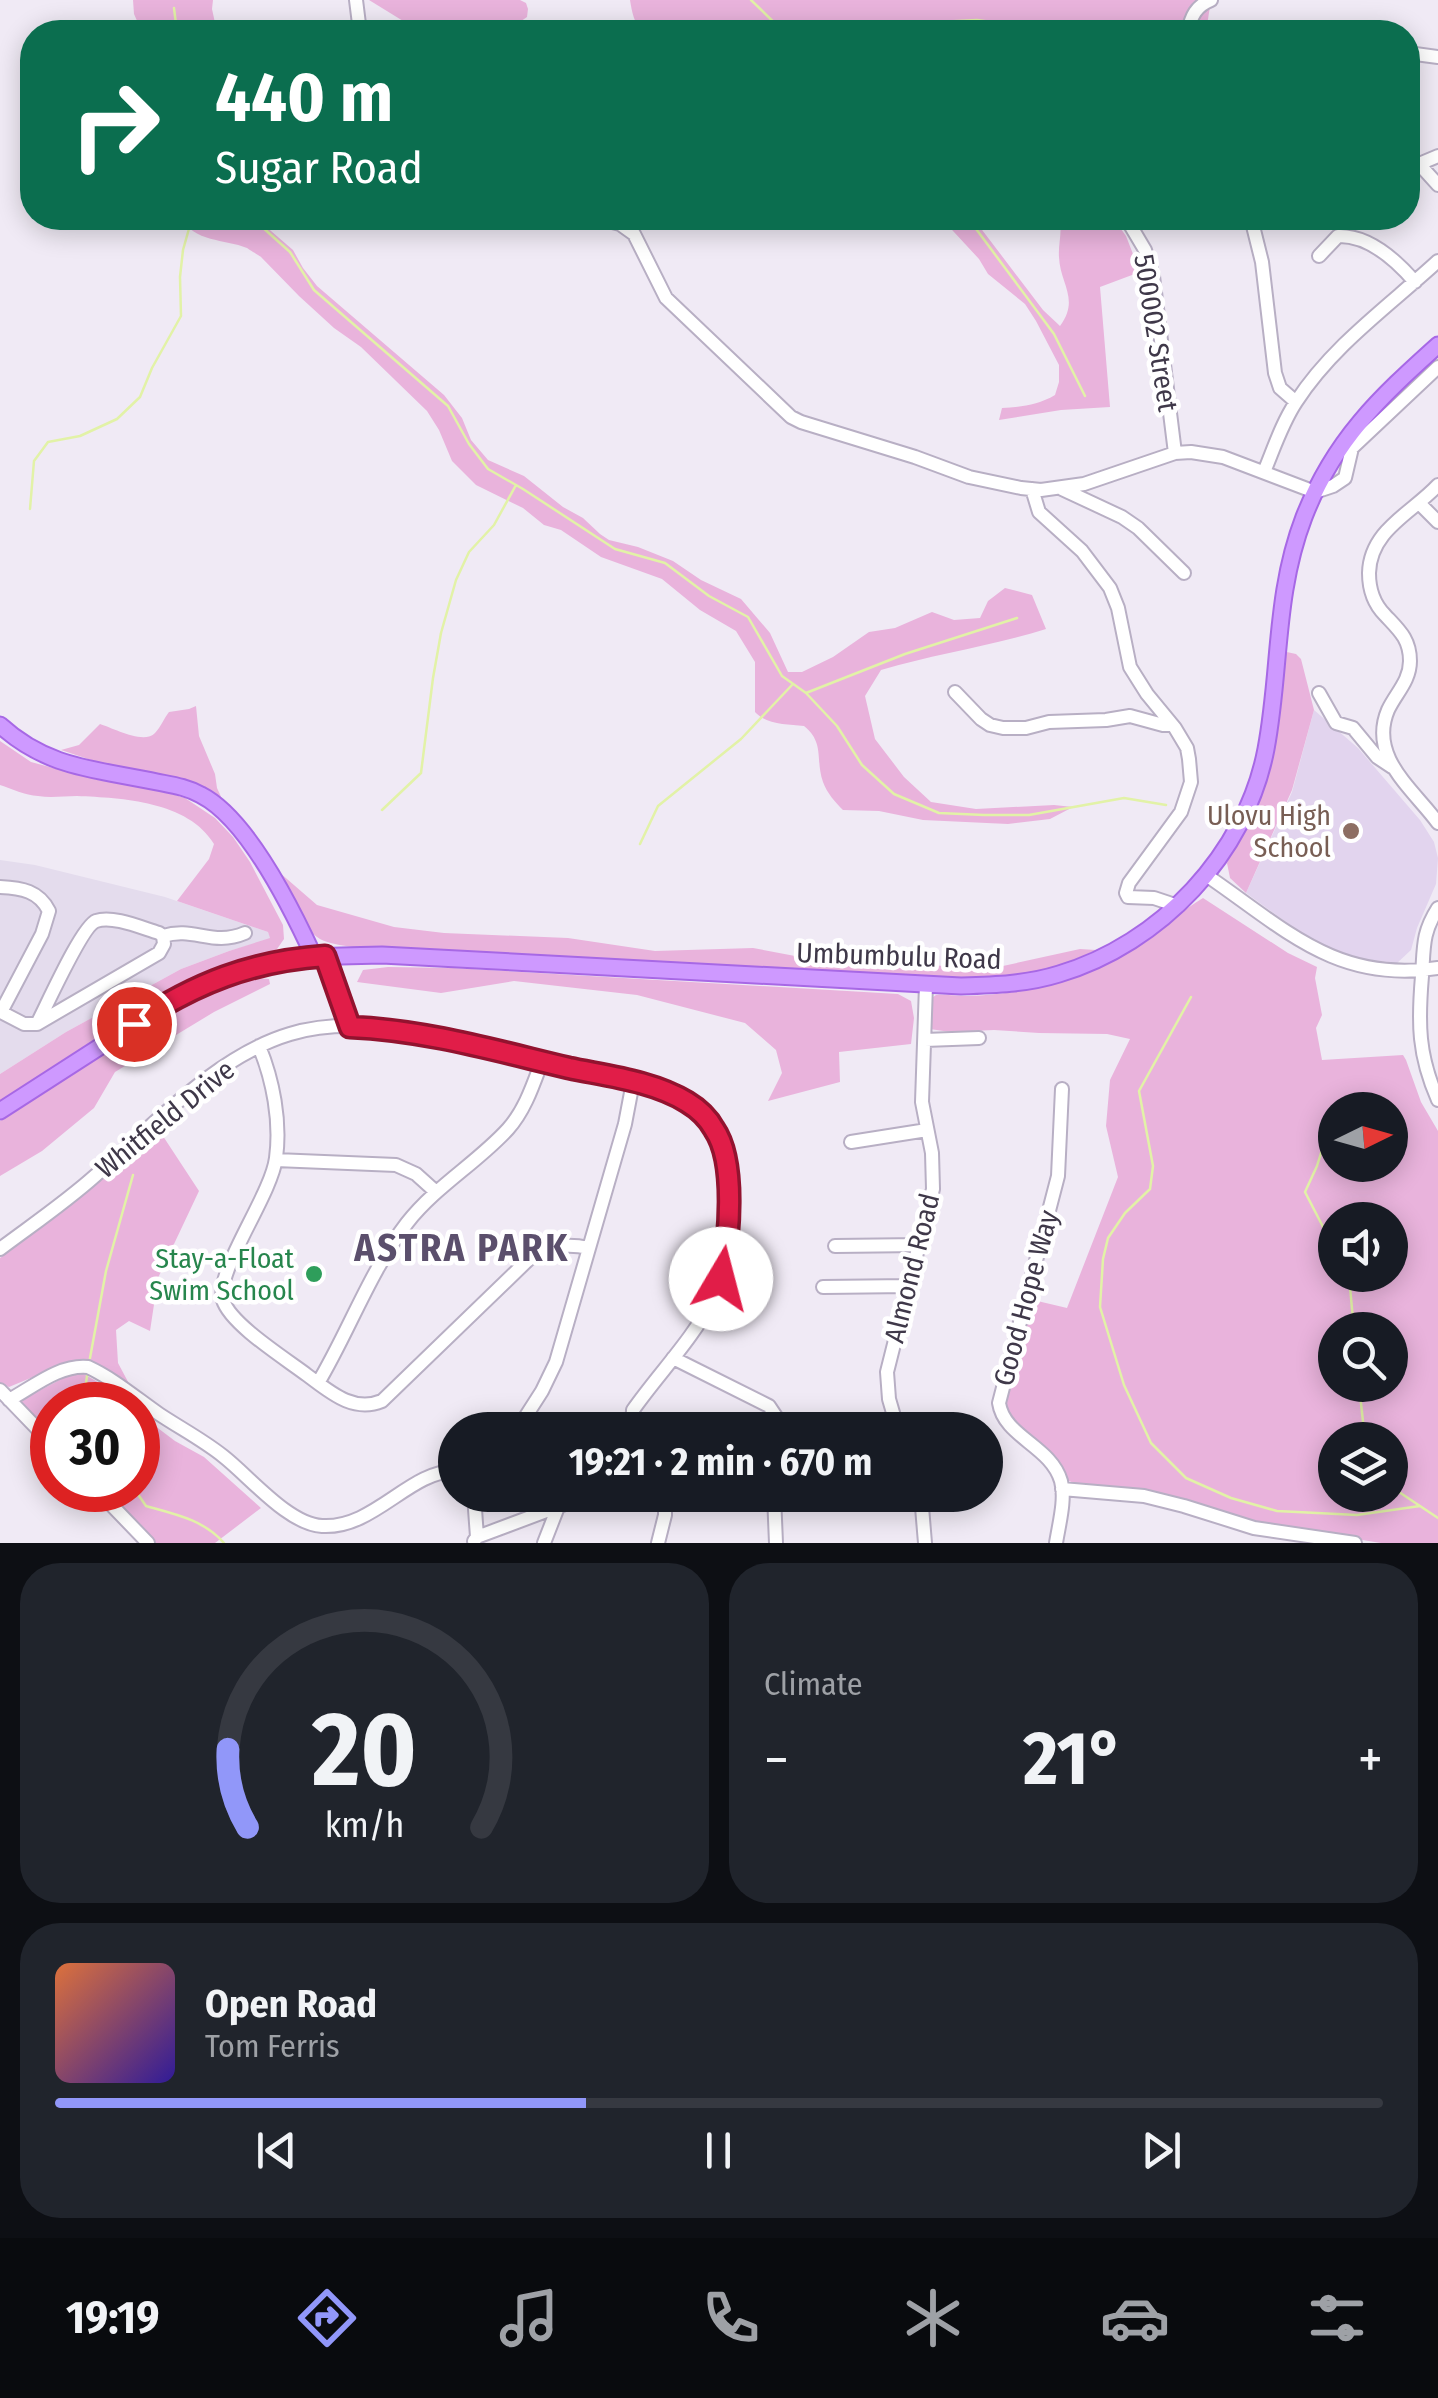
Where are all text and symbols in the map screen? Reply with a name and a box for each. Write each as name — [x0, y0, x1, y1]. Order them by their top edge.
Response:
text: 440 m — [215, 56, 393, 140]
icon: right — [50, 60, 180, 190]
text: Sugar Road — [215, 141, 423, 195]
street label: 500002 Street — [1127, 252, 1185, 415]
place label: Ulovu High School — [1207, 799, 1331, 864]
marker: Ulovu High School — [1340, 820, 1362, 842]
street label: Umbumbulu Road — [796, 936, 1002, 976]
pin — [92, 982, 177, 1067]
icon: arrive — [107, 997, 162, 1052]
street label: Whitfield Drive — [89, 1053, 241, 1185]
north arrow — [1318, 1092, 1408, 1182]
map controls — [1318, 1092, 1408, 1512]
street label: Almond Road — [878, 1190, 946, 1346]
button: sound — [1318, 1202, 1408, 1292]
street label: Good Hope Way — [987, 1206, 1065, 1389]
district label: ASTRA PARK — [353, 1225, 570, 1271]
position arrow — [669, 1227, 773, 1331]
place label: Stay-a-Float Swim School — [149, 1242, 295, 1307]
marker: Stay-a-Float Swim School — [303, 1263, 325, 1285]
button: search — [1318, 1312, 1408, 1402]
speed limit sign: 30 — [30, 1382, 160, 1512]
button: layers — [1318, 1422, 1408, 1512]
text: 19:21 · 2 min · 670 m — [569, 1439, 872, 1485]
text: Climate — [764, 1665, 863, 1703]
text: 20 — [311, 1688, 417, 1813]
text: 21° — [1023, 1714, 1124, 1804]
text: − — [764, 1727, 789, 1793]
text: + — [1358, 1727, 1383, 1793]
text: km/h — [325, 1804, 404, 1846]
text: Open Road — [205, 1981, 377, 2027]
text: Tom Ferris — [205, 2027, 340, 2065]
icon: previous — [249, 2123, 304, 2178]
icon: pause — [691, 2123, 746, 2178]
icon: next — [1134, 2123, 1189, 2178]
icon: directions — [292, 2283, 362, 2353]
icon: music — [494, 2283, 564, 2353]
icon: phone — [696, 2283, 766, 2353]
icon: climate — [898, 2283, 968, 2353]
icon: car — [1100, 2283, 1170, 2353]
icon: filters — [1302, 2283, 1372, 2353]
text: 19:19 — [66, 2291, 159, 2345]

